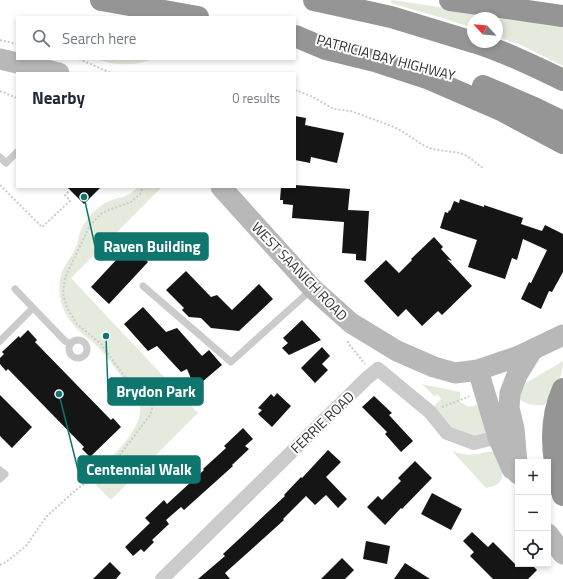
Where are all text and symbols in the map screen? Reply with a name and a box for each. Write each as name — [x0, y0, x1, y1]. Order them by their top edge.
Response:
north arrow — [467, 12, 503, 48]
search box — [16, 16, 296, 60]
icon: search — [30, 27, 52, 49]
text: Search here — [62, 27, 136, 50]
street label: PATRICIA BAY HIGHWAY — [314, 28, 458, 86]
text: Nearby — [32, 85, 85, 111]
text: 0 results — [232, 88, 280, 108]
street label: WEST SAANICH ROAD — [247, 217, 353, 325]
callout: Raven Building — [95, 233, 208, 260]
text: Raven Building — [103, 235, 201, 258]
callout: Brydon Park — [108, 378, 203, 405]
text: Brydon Park — [116, 380, 196, 403]
street label: FERRIE ROAD — [285, 386, 359, 458]
callout: Centennial Walk — [78, 456, 200, 483]
text: Centennial Walk — [86, 458, 192, 481]
map controls — [515, 459, 551, 567]
button: + — [515, 459, 551, 495]
button: − — [515, 495, 551, 531]
button: locate — [515, 531, 551, 567]

